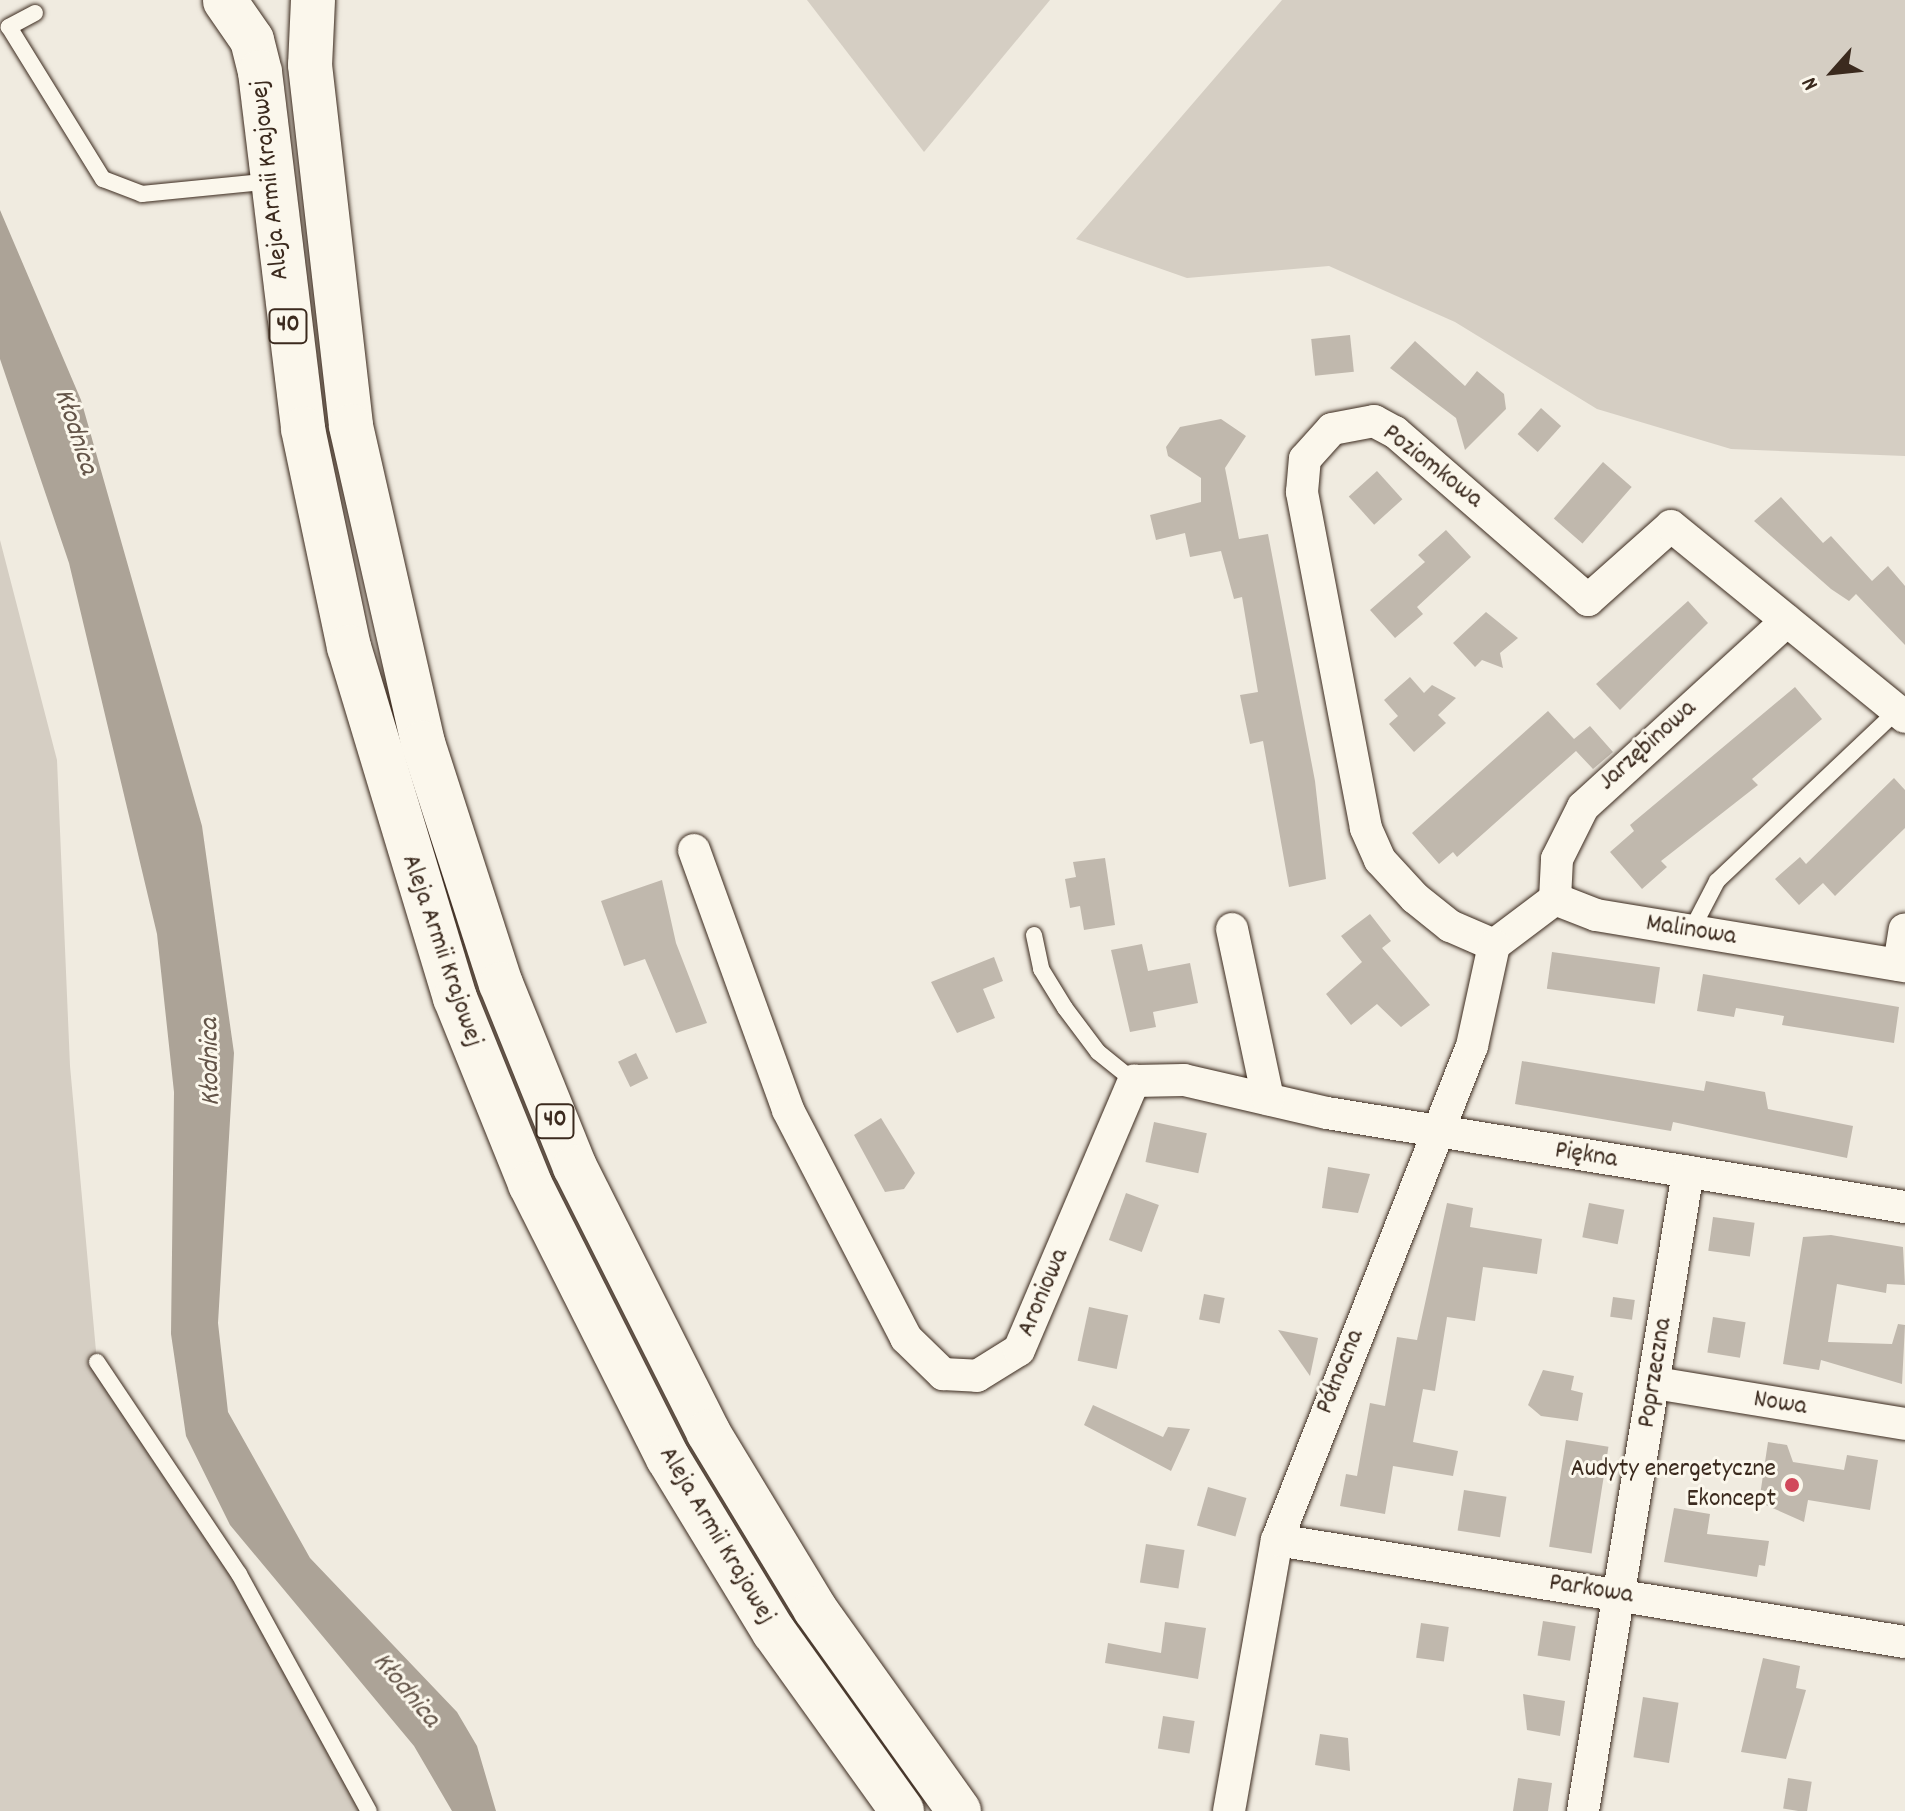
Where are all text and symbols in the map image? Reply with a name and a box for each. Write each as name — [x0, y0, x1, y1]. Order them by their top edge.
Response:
north arrow — [1793, 32, 1873, 112]
text: N — [1795, 71, 1827, 95]
street label: Aleja Armii Krajowej — [245, 78, 297, 282]
road number: 40 — [268, 306, 308, 346]
water label: Kłodnica — [44, 385, 104, 479]
street label: Poziomkowa — [1376, 418, 1488, 516]
street label: Jarzębinowa — [1593, 694, 1703, 798]
street label: Aleja Armii Krajowej — [393, 851, 489, 1051]
street label: Malinowa — [1644, 908, 1738, 954]
water label: Kłodnica — [194, 1018, 230, 1106]
road number: 40 — [535, 1101, 575, 1141]
street label: Piękna — [1553, 1136, 1619, 1176]
street label: Aroniowa — [1012, 1244, 1076, 1342]
street label: Poprzeczna — [1632, 1316, 1680, 1430]
street label: Północna — [1310, 1325, 1372, 1419]
street label: Nowa — [1751, 1384, 1809, 1424]
street label: Aleja Armii Krajowej — [651, 1442, 781, 1630]
place label: Audyty energetyczne Ekoncept — [1571, 1454, 1776, 1516]
marker: Audyty energetyczne Ekoncept — [1783, 1476, 1801, 1494]
street label: Parkowa — [1547, 1568, 1635, 1612]
water label: Kłodnica — [364, 1646, 446, 1736]

